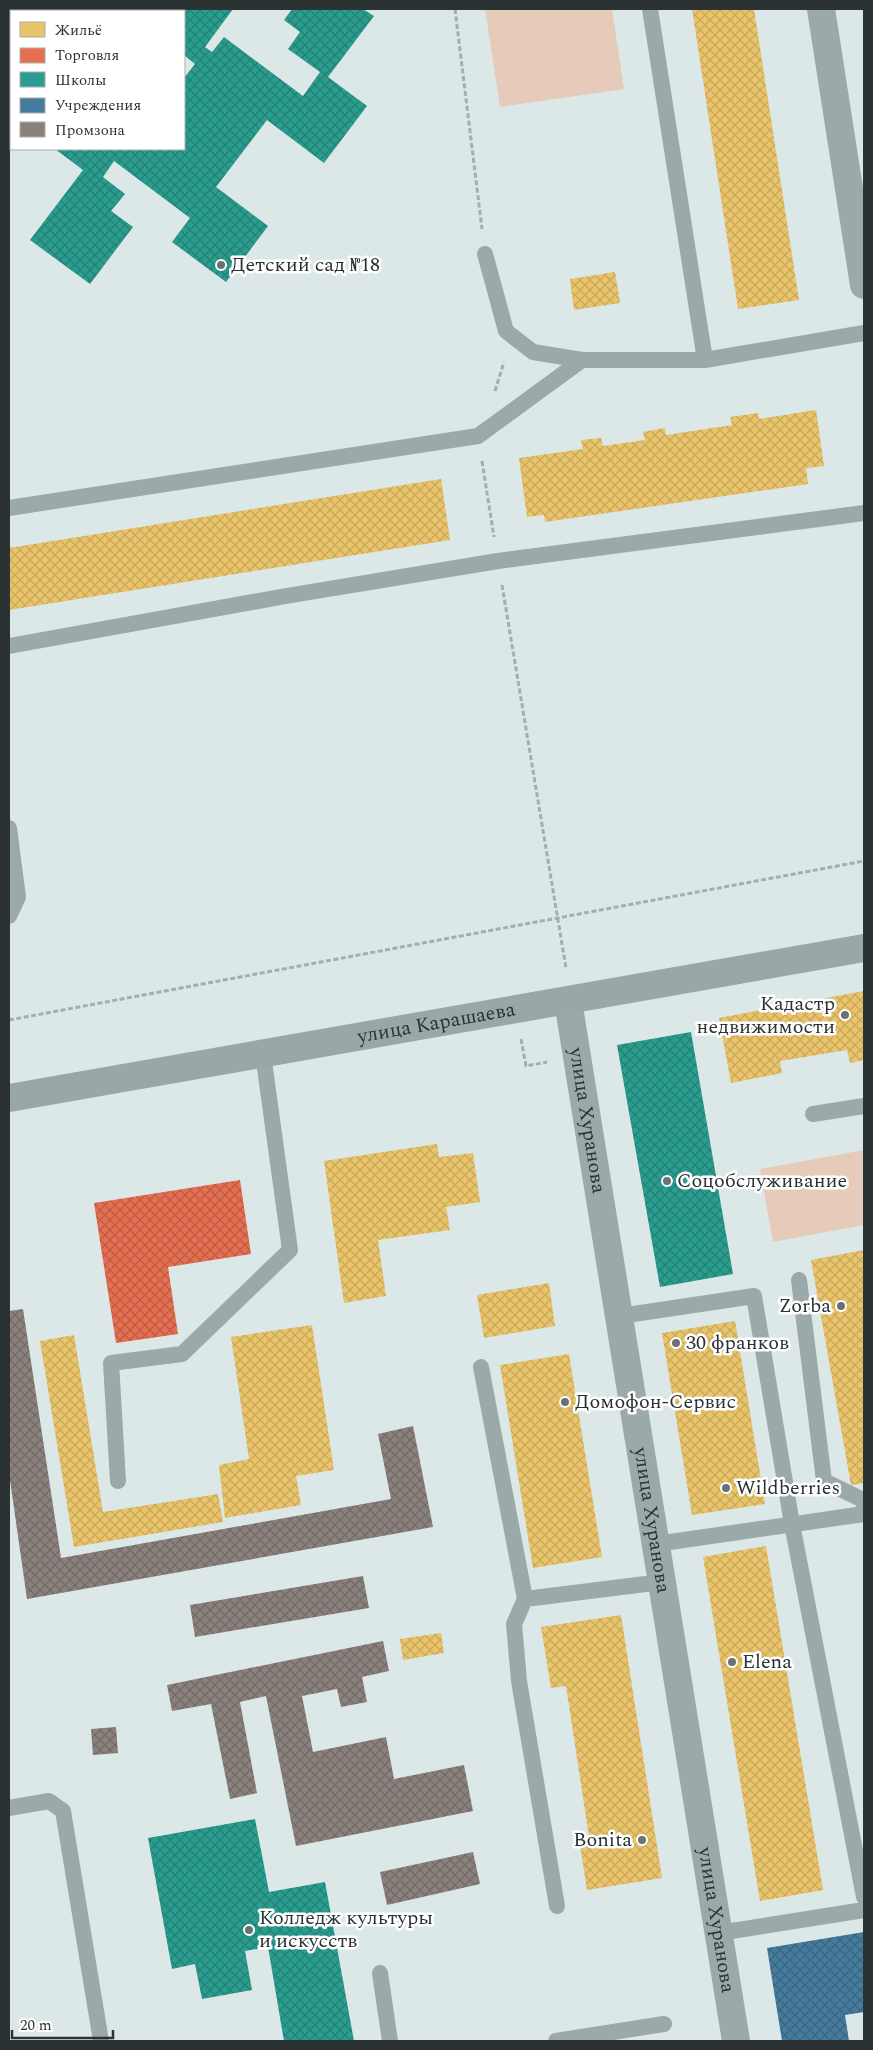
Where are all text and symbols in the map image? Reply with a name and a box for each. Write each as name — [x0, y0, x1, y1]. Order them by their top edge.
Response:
legend — [10, 10, 185, 150]
text: Жильё — [55, 19, 102, 42]
text: Торговля — [55, 44, 119, 67]
text: Школы — [55, 69, 106, 92]
text: Учреждения — [55, 94, 141, 117]
text: Промзона — [55, 119, 126, 142]
place label: Детский сад №18 — [231, 250, 380, 280]
marker: Детский сад №18 — [215, 259, 227, 271]
place label: Кадастр недвижимости — [697, 989, 835, 1042]
street label: улица Карашаева — [354, 994, 518, 1052]
marker: Кадастр недвижимости — [839, 1009, 851, 1021]
street label: улица Хуранова — [561, 1044, 614, 1196]
place label: Соцобслуживание — [677, 1166, 847, 1196]
marker: Соцобслуживание — [661, 1175, 673, 1187]
place label: Zorba — [779, 1291, 831, 1321]
marker: Zorba — [835, 1300, 847, 1312]
place label: 30 франков — [686, 1328, 789, 1358]
marker: 30 франков — [670, 1337, 682, 1349]
place label: Домофон-Сервис — [575, 1387, 736, 1417]
marker: Домофон-Сервис — [559, 1396, 571, 1408]
street label: улица Хуранова — [625, 1444, 678, 1596]
place label: Wildberries — [736, 1473, 840, 1503]
marker: Wildberries — [720, 1482, 732, 1494]
place label: Elena — [742, 1647, 792, 1677]
marker: Elena — [726, 1656, 738, 1668]
place label: Bonita — [573, 1825, 632, 1855]
marker: Bonita — [636, 1834, 648, 1846]
street label: улица Хуранова — [690, 1844, 743, 1995]
place label: Колледж культуры и искусств — [259, 1903, 433, 1956]
marker: Колледж культуры и искусств — [243, 1924, 255, 1936]
scale bar — [12, 2008, 114, 2040]
text: 20 m — [20, 2014, 52, 2037]

